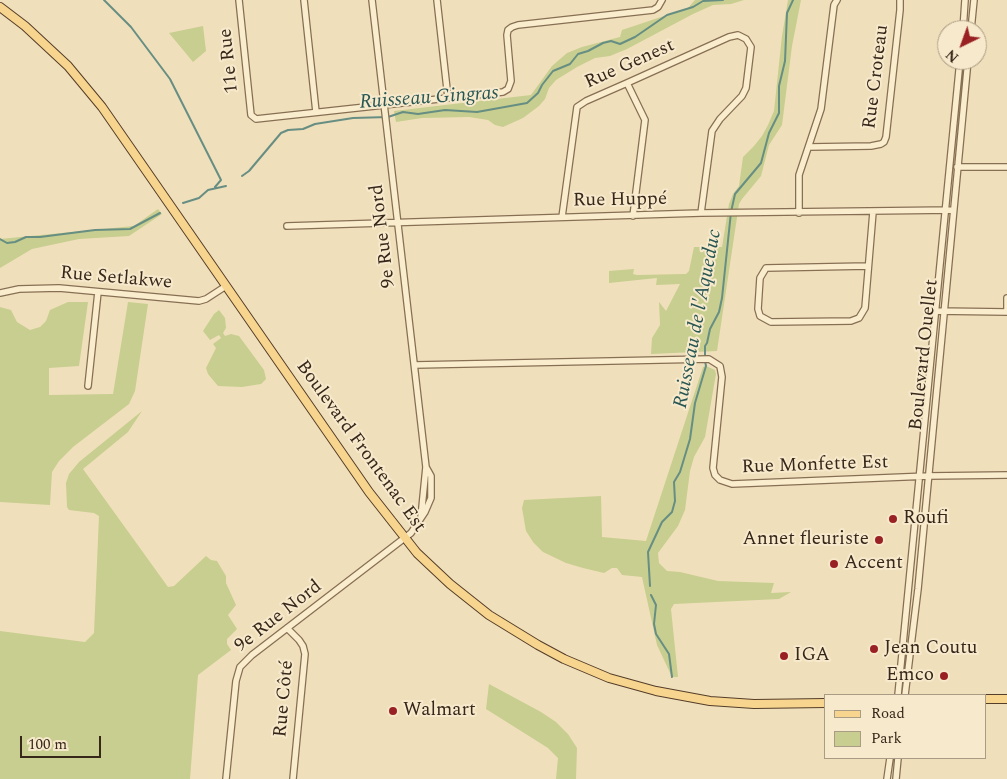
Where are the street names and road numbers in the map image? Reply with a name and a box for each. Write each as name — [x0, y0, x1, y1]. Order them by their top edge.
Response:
street label: Rue Croteau — [859, 24, 895, 130]
street label: 11e Rue — [215, 27, 245, 95]
street label: Rue Genest — [582, 35, 678, 95]
street label: 9e Rue Nord — [366, 183, 402, 289]
street label: Rue Huppé — [573, 189, 667, 213]
street label: Rue Setlakwe — [59, 263, 173, 295]
street label: Boulevard Ouellet — [906, 278, 944, 432]
street label: Boulevard Frontenac Est — [290, 357, 430, 537]
street label: Rue Monfette Est — [741, 452, 889, 480]
street label: 9e Rue Nord — [231, 576, 327, 658]
street label: Rue Côté — [270, 660, 300, 738]

